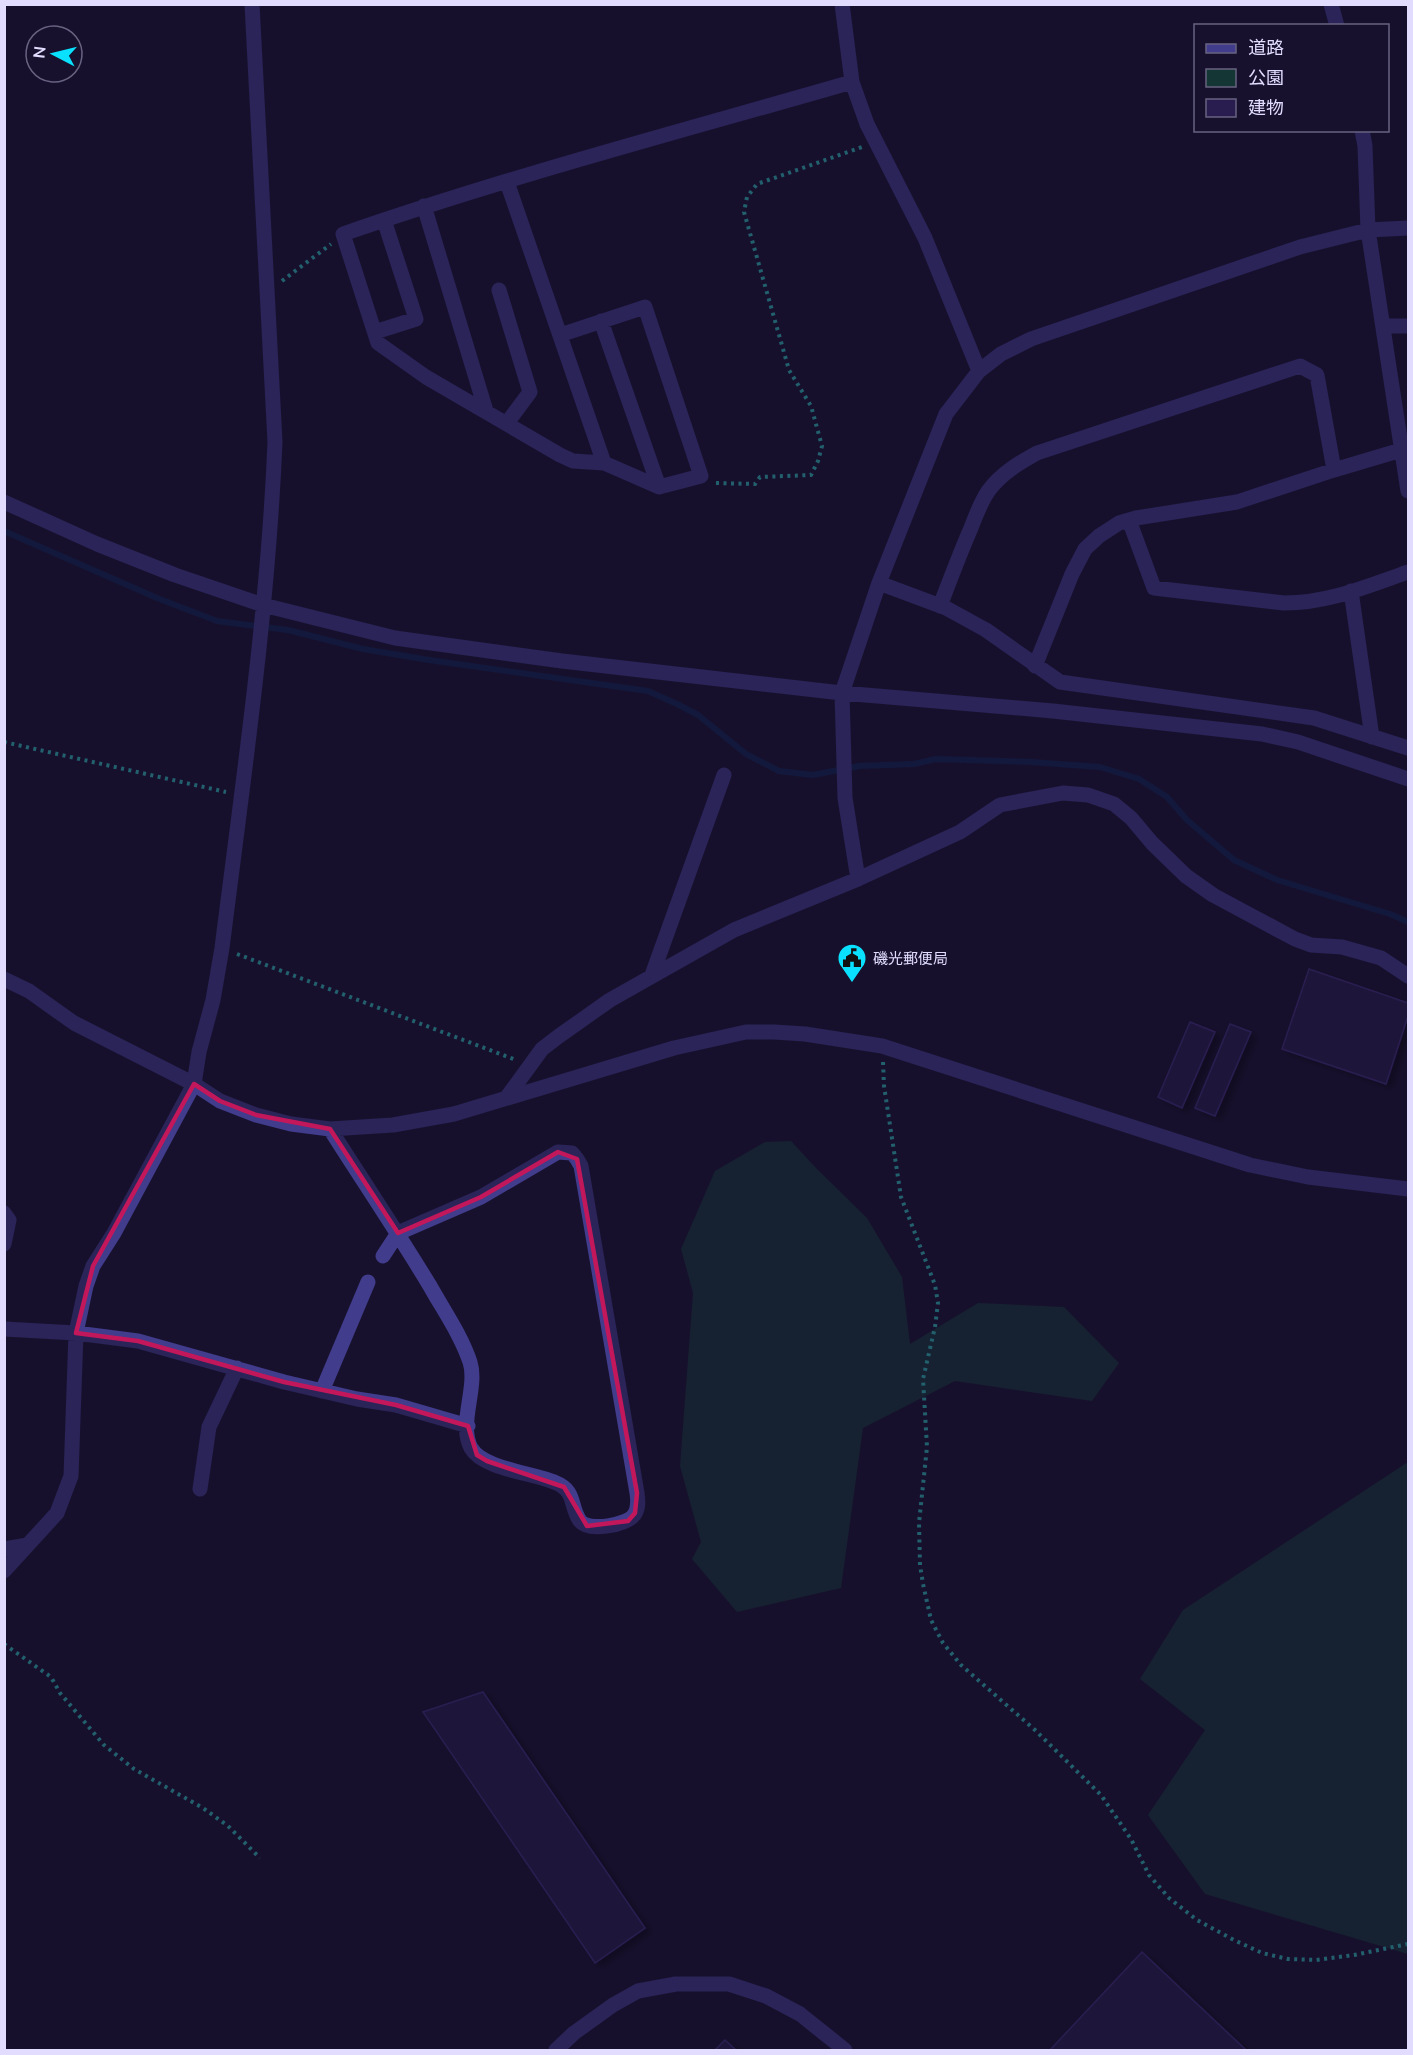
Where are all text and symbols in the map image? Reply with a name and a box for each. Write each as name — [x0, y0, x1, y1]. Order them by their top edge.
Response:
north arrow — [24, 24, 84, 84]
legend — [1194, 24, 1389, 132]
text: 道路 — [1248, 36, 1284, 59]
text: N — [28, 45, 50, 59]
text: 公園 — [1248, 66, 1284, 89]
text: 建物 — [1248, 96, 1284, 119]
public building icon: 磯光郵便局 — [836, 942, 868, 984]
place label: 磯光郵便局 — [873, 949, 948, 968]

